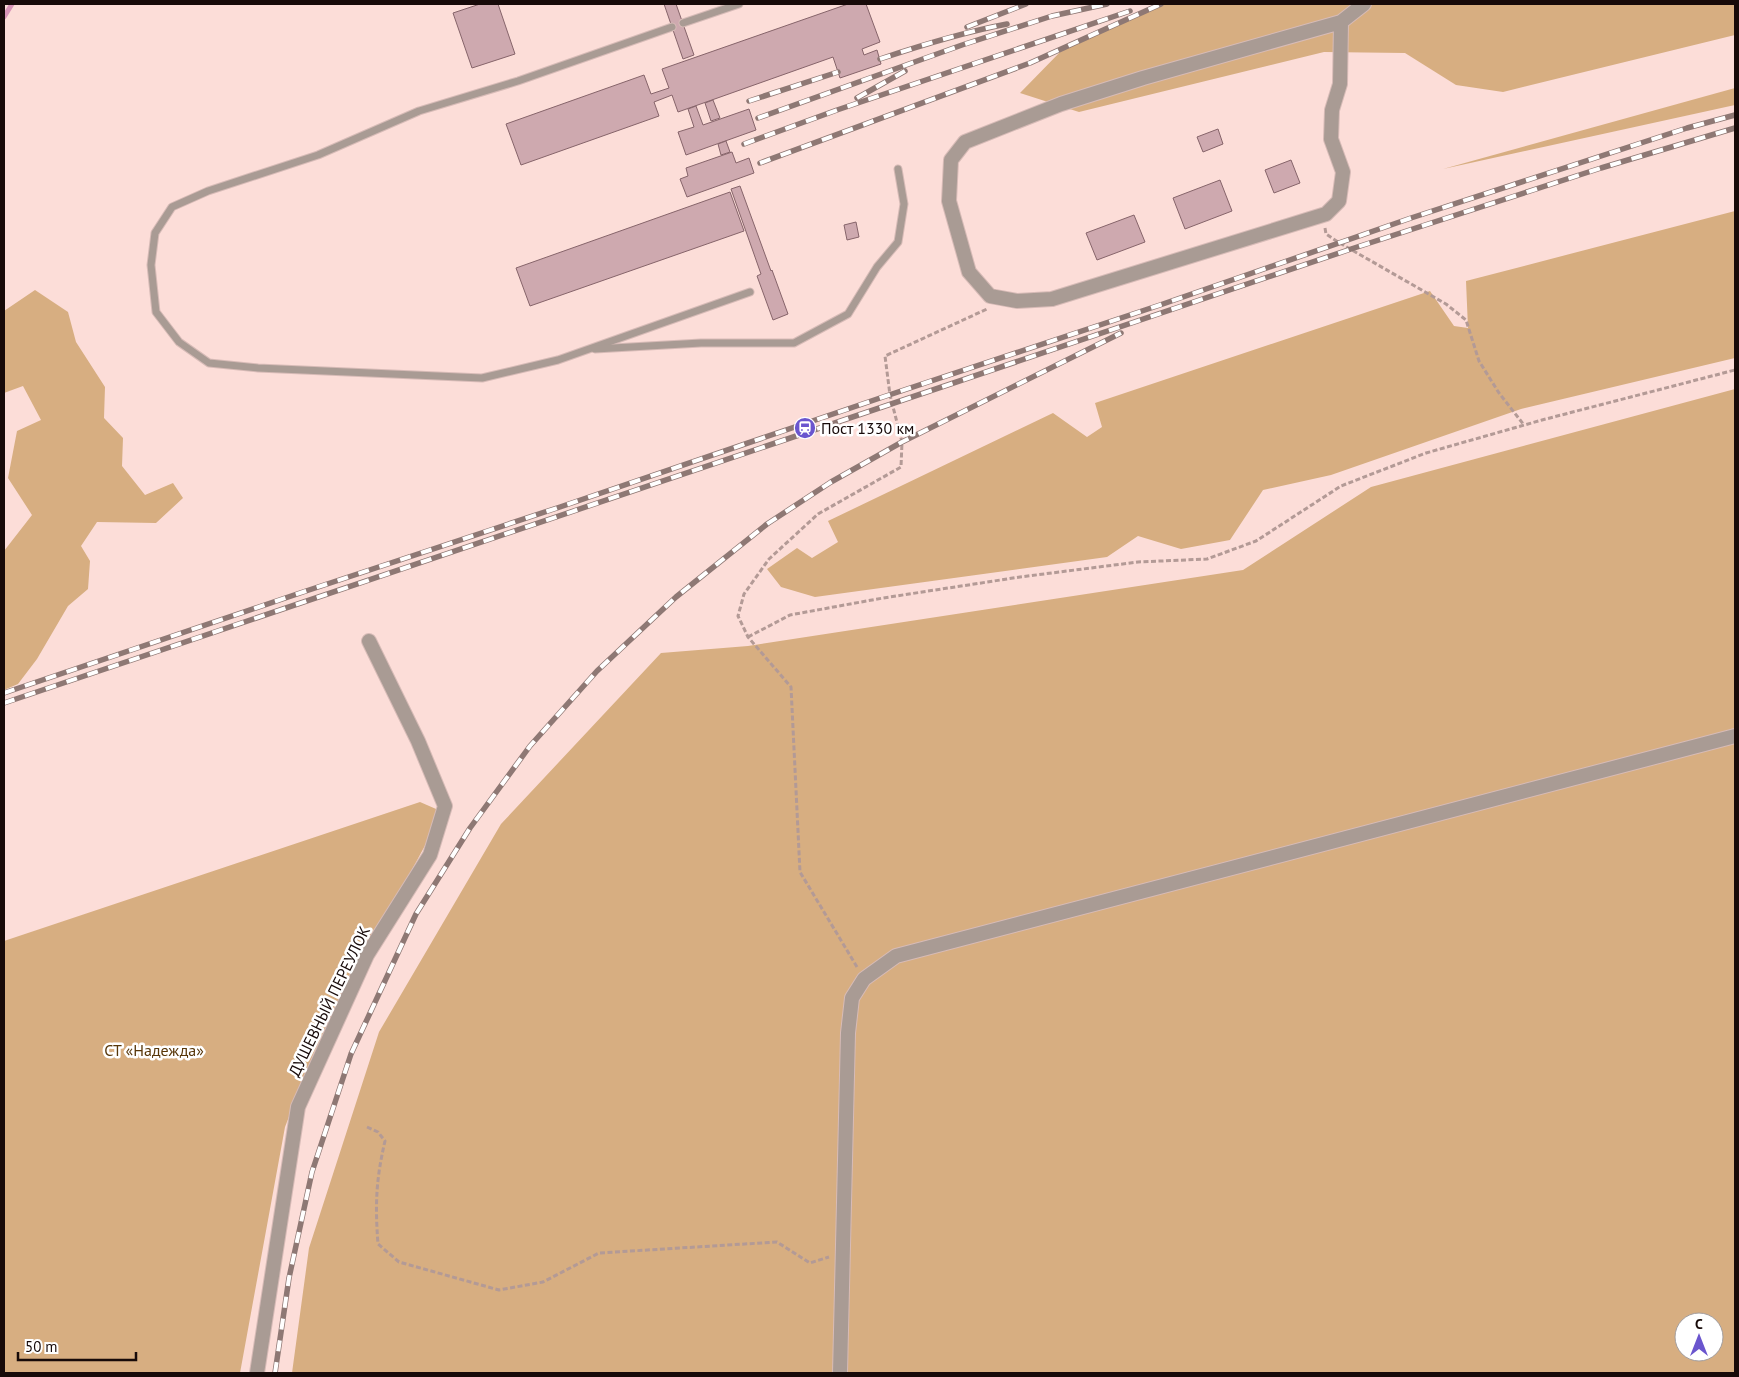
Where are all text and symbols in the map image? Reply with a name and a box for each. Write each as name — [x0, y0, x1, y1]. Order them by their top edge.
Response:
station icon: Пост 1330 км — [793, 416, 817, 440]
place label: Пост 1330 км — [821, 418, 914, 438]
street label: ДУШЕВНЫЙ ПЕРЕУЛОК — [284, 922, 374, 1080]
park label: СТ «Надежда» — [104, 1040, 204, 1060]
north arrow — [1674, 1312, 1724, 1362]
text: С — [1695, 1315, 1703, 1333]
scale bar — [18, 1330, 135, 1362]
text: 50 m — [25, 1337, 58, 1356]

